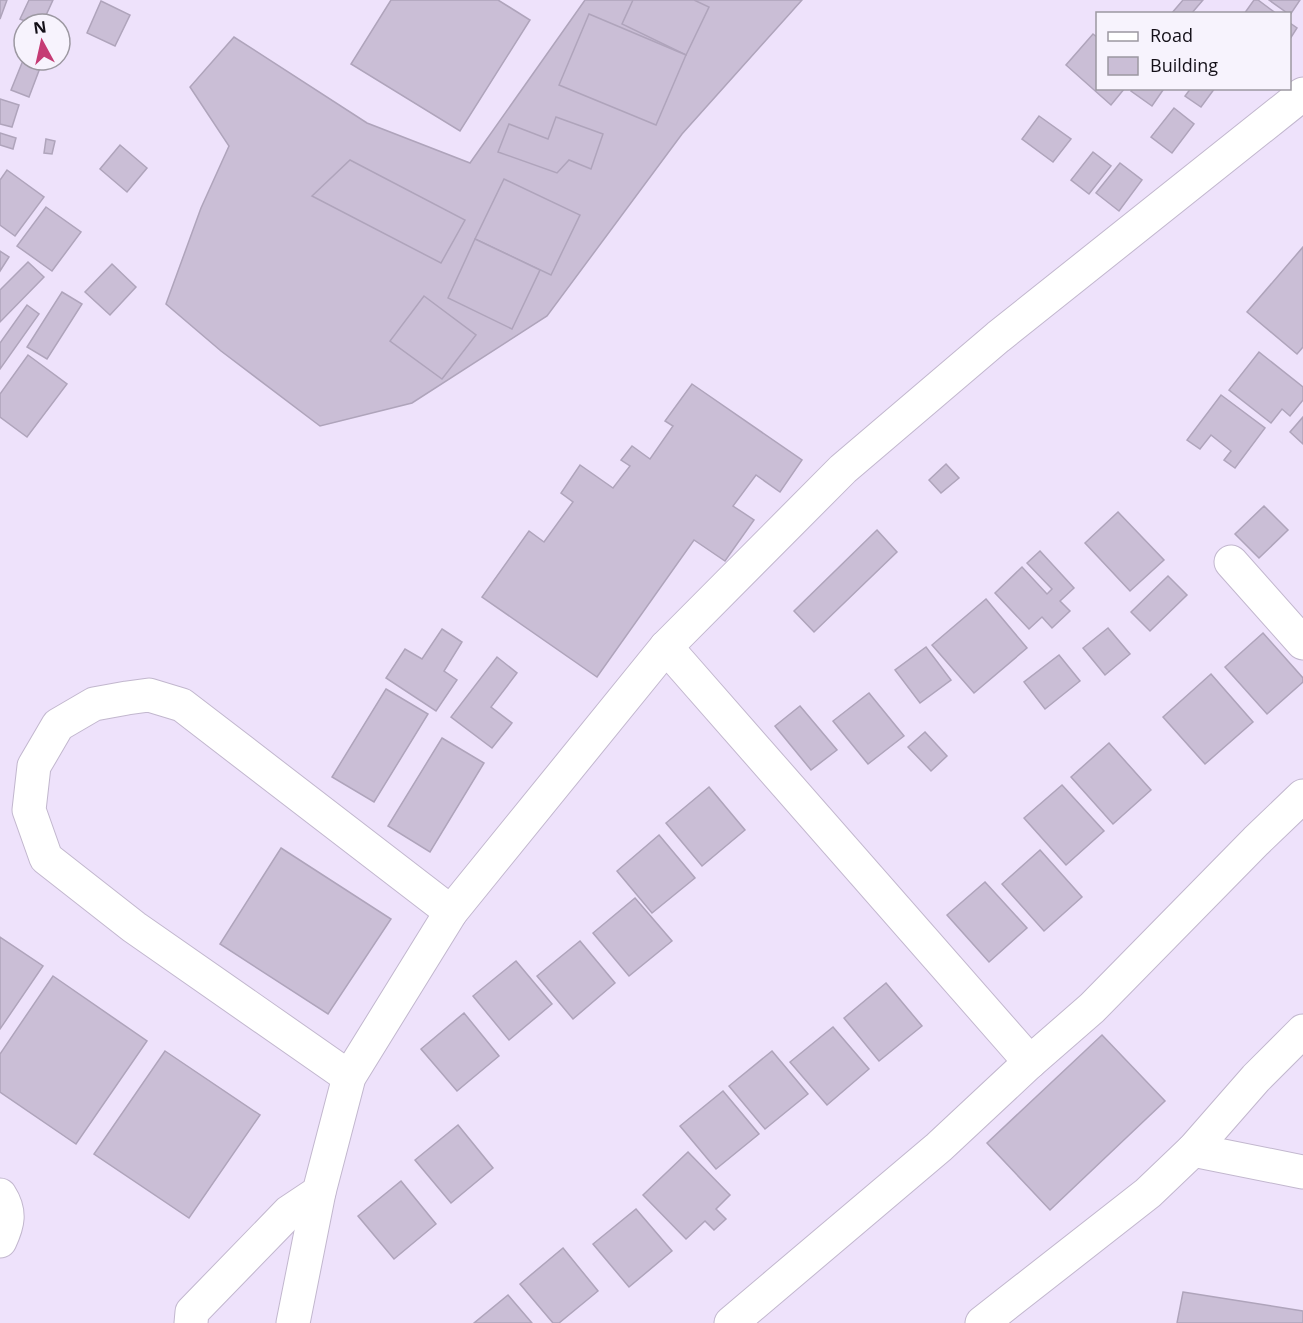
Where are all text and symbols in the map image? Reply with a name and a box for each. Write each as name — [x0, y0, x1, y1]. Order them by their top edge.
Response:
north arrow — [12, 12, 72, 72]
legend — [1096, 12, 1291, 90]
text: N — [32, 15, 48, 39]
text: Road — [1150, 23, 1193, 47]
text: Building — [1150, 53, 1218, 77]

